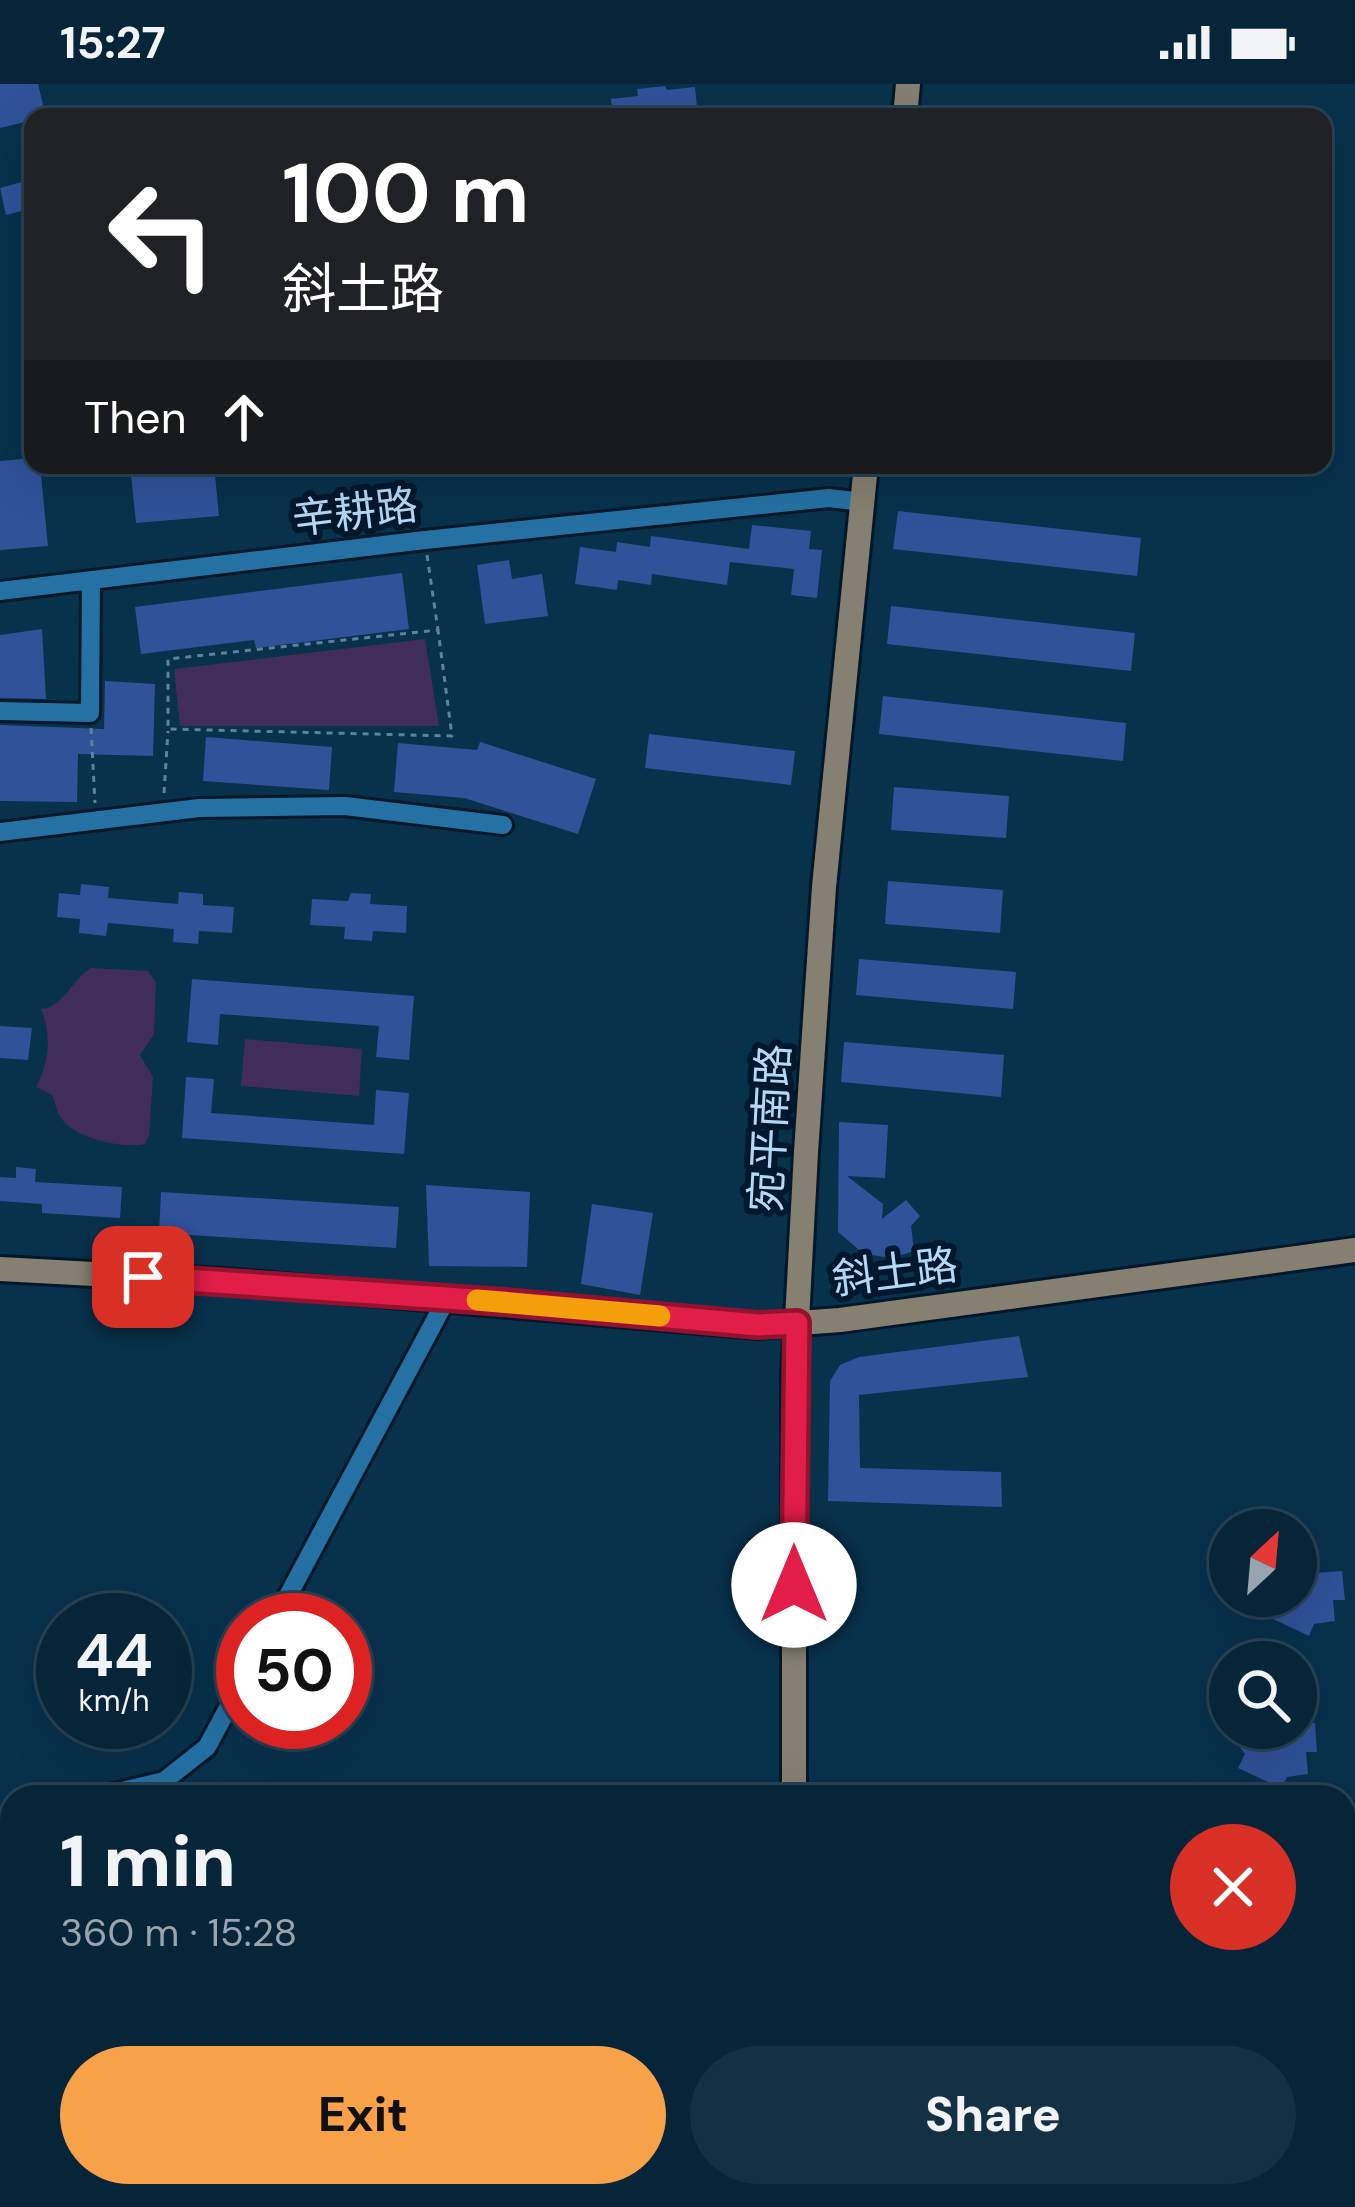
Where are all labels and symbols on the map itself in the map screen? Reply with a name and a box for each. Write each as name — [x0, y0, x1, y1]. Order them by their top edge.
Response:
street label: 辛耕路 — [289, 477, 421, 547]
street label: 宛平南路 — [738, 1043, 802, 1213]
pin — [92, 1226, 194, 1328]
street label: 斜土路 — [829, 1237, 961, 1307]
north arrow — [1209, 1509, 1317, 1617]
position arrow — [731, 1522, 857, 1648]
speed limit sign: 50 — [216, 1593, 372, 1749]

